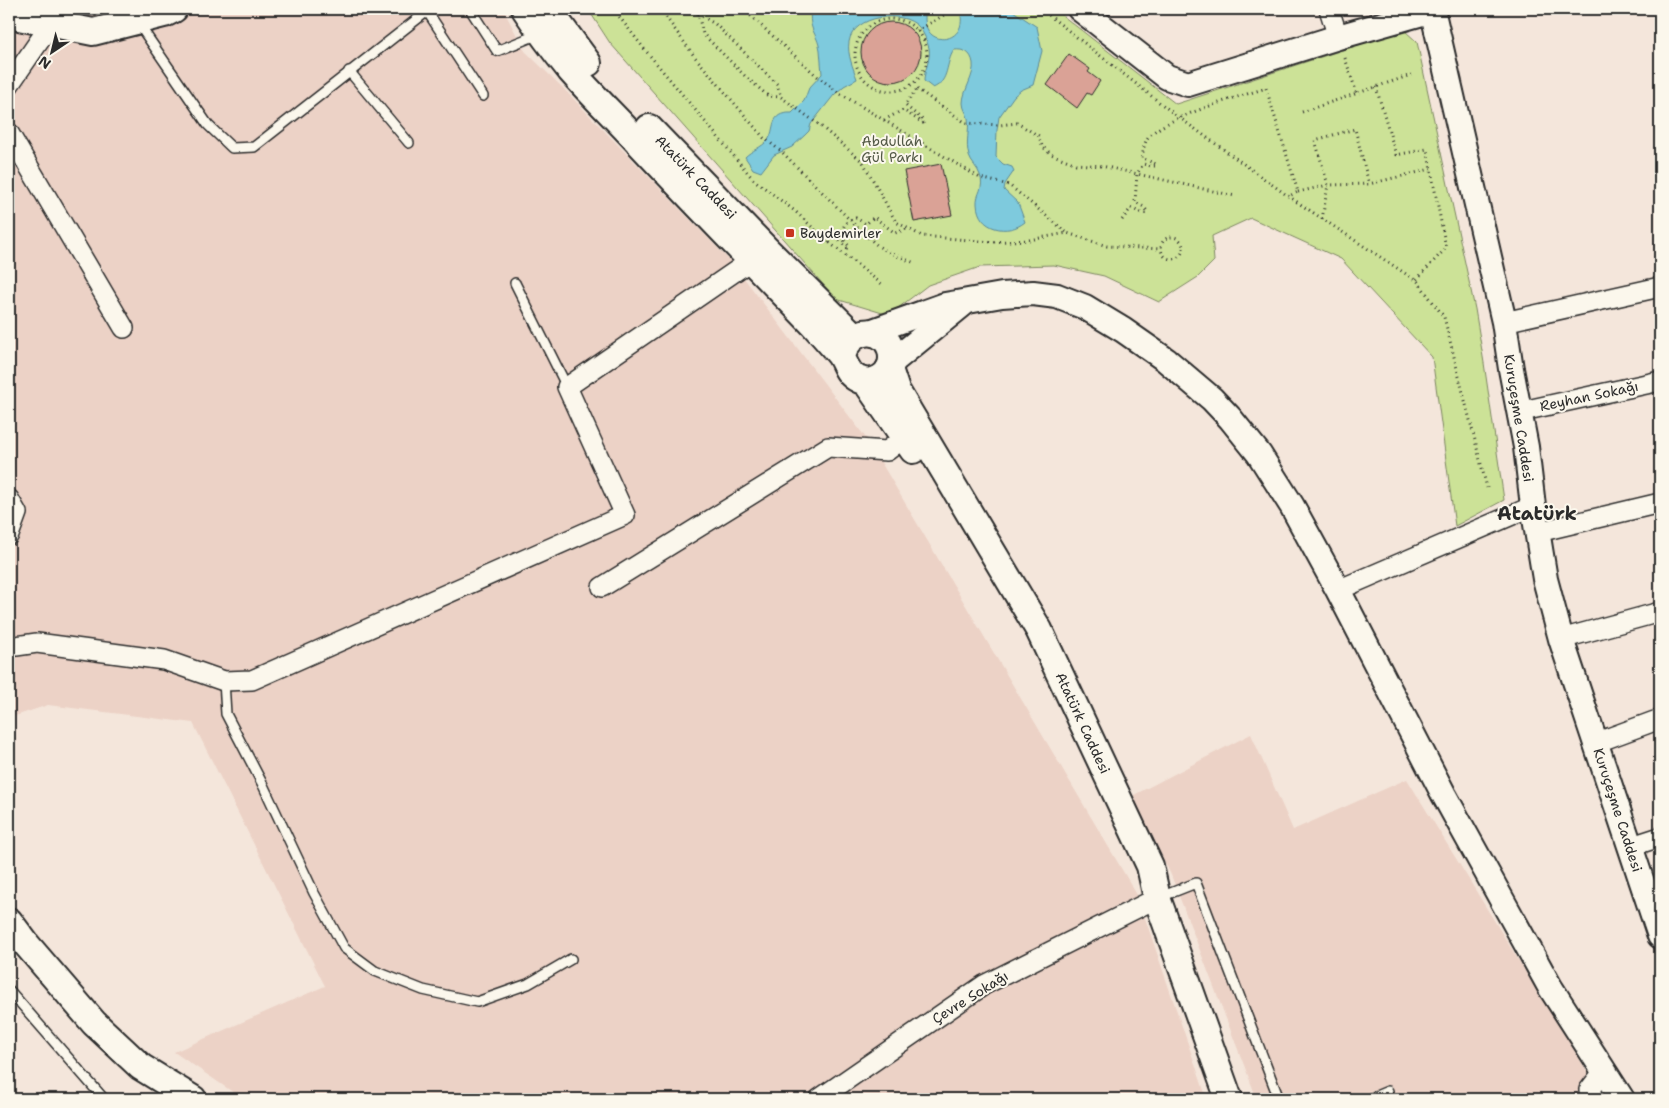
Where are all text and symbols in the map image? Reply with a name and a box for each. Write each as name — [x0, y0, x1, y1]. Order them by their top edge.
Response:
north arrow — [28, 28, 78, 78]
text: N — [35, 52, 54, 73]
street label: Atatürk Caddesi — [651, 131, 741, 223]
park label: Abdullah Gül Parkı — [861, 132, 923, 166]
place label: Baydemirler — [800, 224, 882, 242]
marker: Baydemirler — [784, 227, 796, 239]
street label: Kuruçeşme Caddesi — [1500, 353, 1538, 483]
street label: Reyhan Sokağı — [1538, 377, 1640, 415]
district label: Atatürk — [1497, 501, 1577, 526]
street label: Atatürk Caddesi — [1052, 669, 1114, 777]
street label: Kuruçeşme Caddesi — [1589, 746, 1647, 874]
street label: Çevre Sokağı — [929, 966, 1011, 1028]

